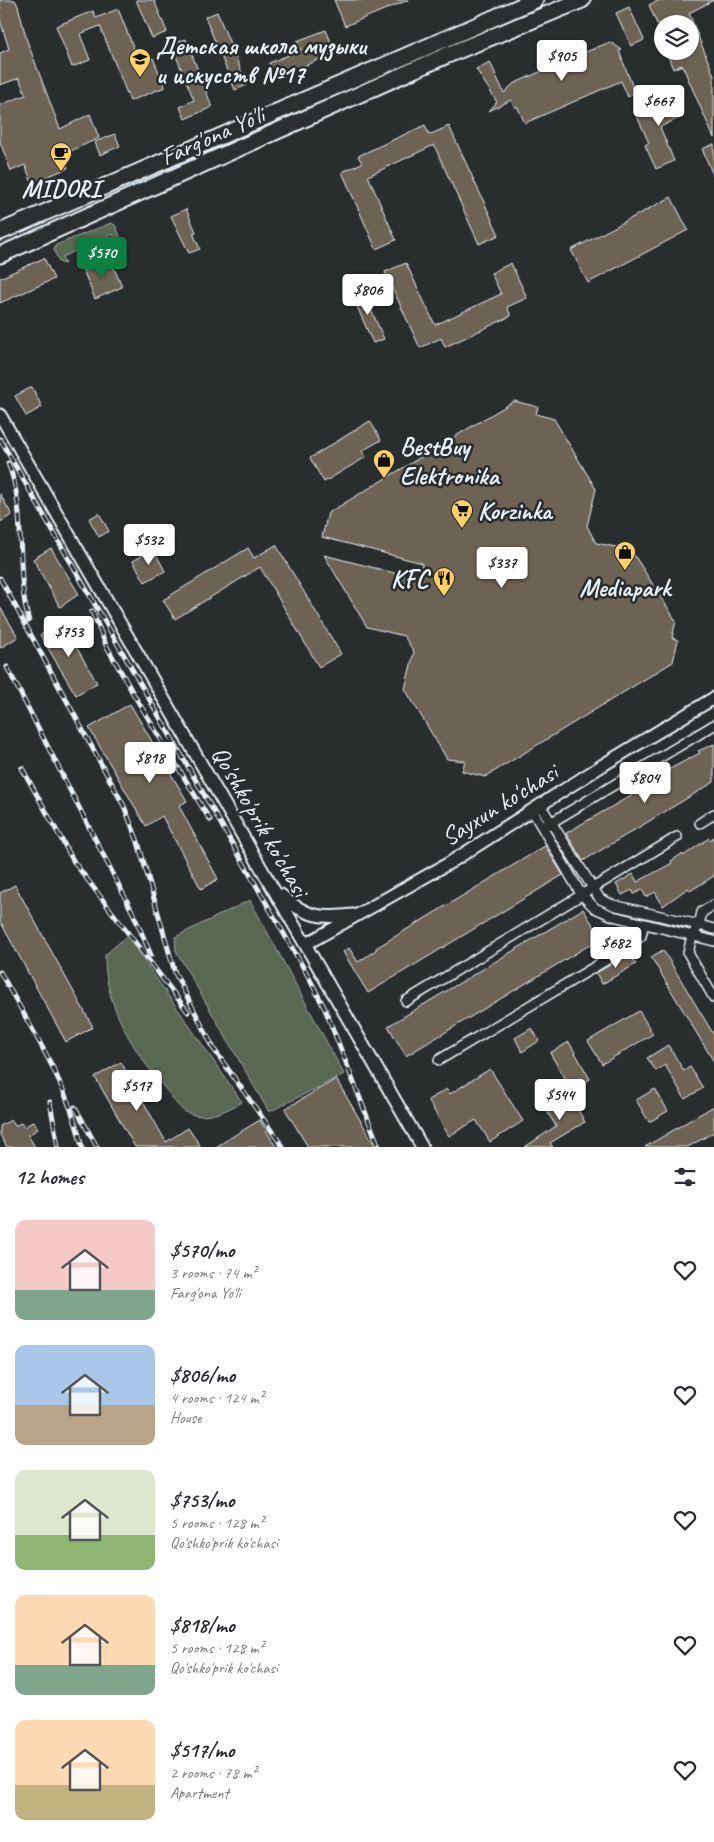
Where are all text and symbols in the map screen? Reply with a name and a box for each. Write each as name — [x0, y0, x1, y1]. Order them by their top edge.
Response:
map controls — [654, 15, 699, 60]
button: layers — [654, 15, 699, 60]
place label: Детская школа музыки и искусств №17 — [156, 30, 368, 91]
pin: $905 — [532, 39, 592, 82]
text: $905 — [548, 46, 576, 66]
school or university icon: Детская школа музыки и искусств №17 — [128, 47, 152, 78]
pin: $667 — [629, 84, 689, 127]
text: $667 — [644, 91, 674, 111]
street label: Farg'ona Yo'li — [156, 98, 272, 173]
cafe icon: MIDORI — [49, 141, 73, 172]
place label: MIDORI — [22, 173, 105, 205]
pin: $570 — [72, 236, 132, 279]
text: $570 — [88, 243, 116, 263]
pin: $806 — [338, 274, 398, 316]
text: $806 — [353, 280, 383, 300]
place label: BestBuy Elektronika — [400, 431, 501, 492]
shop icon: BestBuy Elektronika — [372, 448, 396, 479]
place label: Korzinka — [478, 495, 554, 527]
supermarket icon: Korzinka — [450, 498, 474, 529]
pin: $532 — [119, 524, 179, 566]
text: $532 — [135, 530, 163, 550]
shop icon: Mediapark — [613, 540, 637, 571]
pin: $337 — [472, 546, 532, 589]
text: $337 — [488, 553, 516, 573]
place label: KFC — [391, 563, 432, 595]
restaurant icon: KFC — [432, 566, 456, 597]
place label: Mediapark — [580, 572, 673, 604]
pin: $753 — [39, 616, 99, 658]
text: $753 — [55, 622, 83, 642]
street label: Qo'shko'prik ko'chasi — [204, 741, 318, 905]
pin: $818 — [120, 742, 180, 784]
text: $818 — [136, 748, 164, 768]
street label: Sayxun ko'chasi — [435, 755, 566, 853]
pin: $804 — [615, 762, 675, 804]
text: $804 — [631, 768, 659, 788]
pin: $682 — [586, 926, 646, 969]
text: $682 — [601, 933, 631, 953]
pin: $517 — [107, 1070, 167, 1112]
text: $517 — [123, 1076, 151, 1096]
pin: $544 — [530, 1078, 590, 1121]
text: $544 — [546, 1085, 574, 1105]
icon: filters — [671, 1163, 699, 1191]
text: 12 homes — [15, 1164, 84, 1190]
text: $570/mo — [170, 1237, 234, 1263]
icon: home — [55, 1240, 115, 1300]
icon: heart — [671, 1256, 699, 1284]
text: 3 rooms · 74 m² — [170, 1263, 256, 1283]
text: Farg'ona Yo'li — [170, 1283, 241, 1303]
text: $806/mo — [170, 1362, 235, 1388]
icon: home — [55, 1365, 115, 1425]
icon: heart — [671, 1381, 699, 1409]
text: 4 rooms · 124 m² — [170, 1388, 264, 1408]
text: House — [170, 1408, 201, 1428]
text: $753/mo — [170, 1487, 234, 1513]
icon: home — [55, 1490, 115, 1550]
icon: heart — [671, 1506, 699, 1534]
text: 5 rooms · 128 m² — [170, 1513, 264, 1533]
text: Qo'shko'prik ko'chasi — [170, 1533, 278, 1553]
text: $818/mo — [170, 1612, 235, 1638]
icon: home — [55, 1615, 115, 1675]
icon: heart — [671, 1631, 699, 1659]
text: 5 rooms · 128 m² — [170, 1638, 264, 1658]
text: Qo'shko'prik ko'chasi — [170, 1658, 278, 1678]
text: $517/mo — [170, 1737, 234, 1763]
icon: home — [55, 1740, 115, 1800]
icon: heart — [671, 1756, 699, 1784]
text: 2 rooms · 78 m² — [170, 1763, 256, 1783]
text: Apartment — [170, 1783, 229, 1803]

